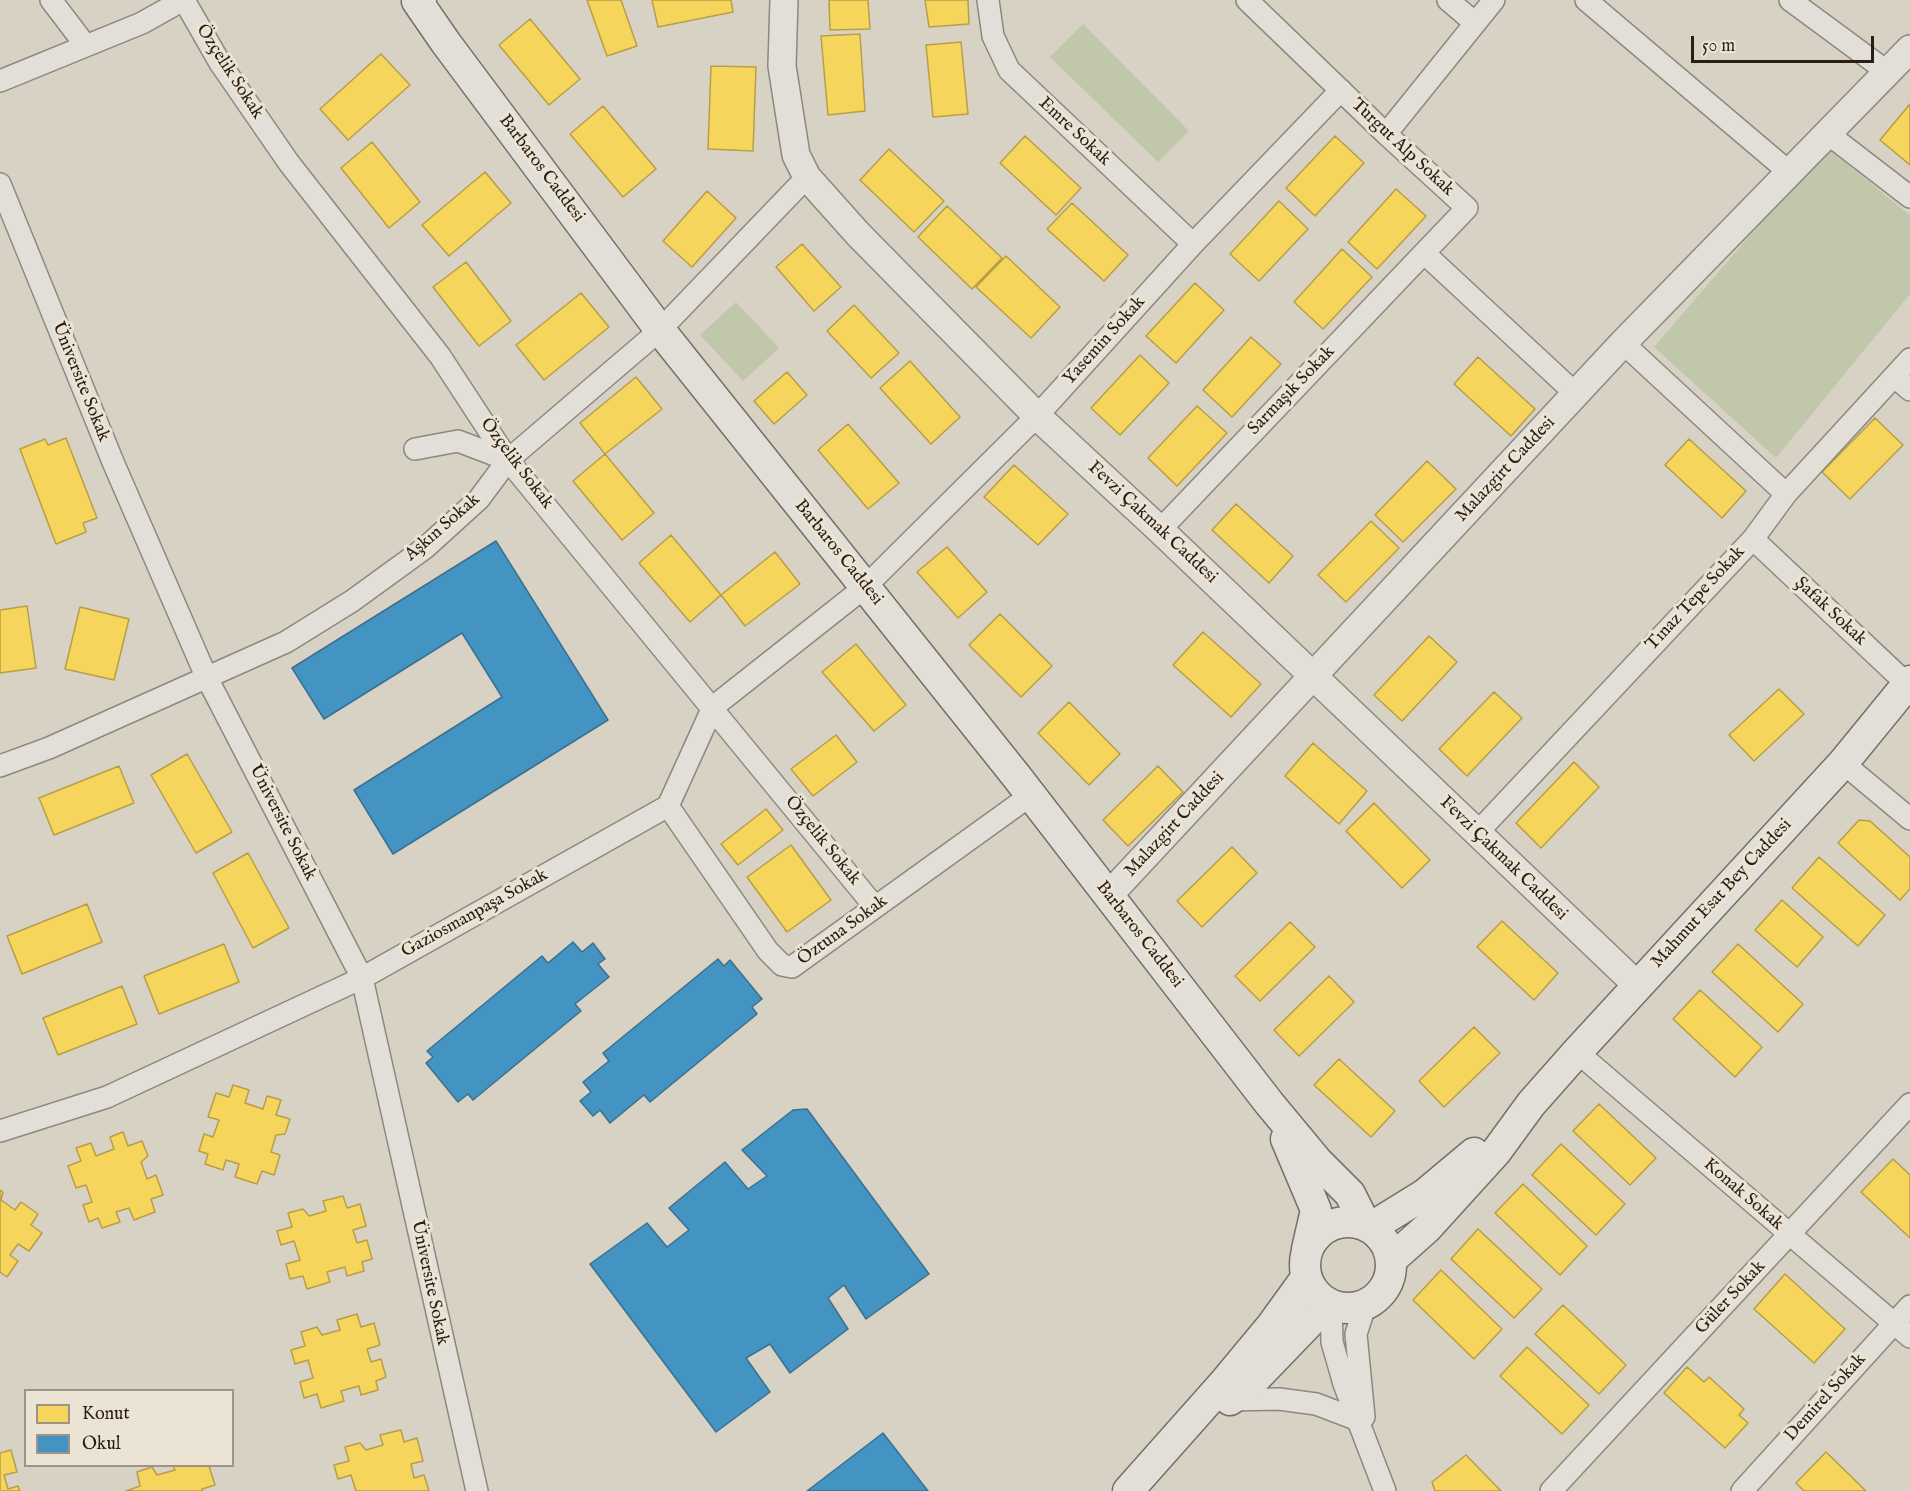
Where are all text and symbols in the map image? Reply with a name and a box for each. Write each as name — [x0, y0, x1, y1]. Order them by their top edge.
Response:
street label: Özçelik Sokak — [190, 21, 268, 123]
scale bar — [1694, 24, 1877, 62]
text: 50 m — [1702, 35, 1735, 58]
street label: Emre Sokak — [1033, 93, 1115, 171]
street label: Turgut Alp Sokak — [1346, 95, 1458, 201]
street label: Barbaros Caddesi — [493, 111, 589, 227]
street label: Yasemin Sokak — [1059, 292, 1151, 390]
street label: Üniversite Sokak — [46, 319, 114, 445]
street label: Sarmaşık Sokak — [1244, 342, 1340, 440]
street label: Malazgirt Caddesi — [1452, 413, 1560, 527]
street label: Özçelik Sokak — [475, 414, 557, 514]
street label: Fevzi Çakmak Caddesi — [1083, 457, 1221, 589]
street label: Aşkın Sokak — [401, 490, 485, 566]
street label: Barbaros Caddesi — [789, 496, 887, 610]
street label: Tınaz Tepe Sokak — [1642, 542, 1750, 656]
street label: Şafak Sokak — [1789, 573, 1871, 651]
street label: Üniversite Sokak — [244, 761, 320, 885]
street label: Malazgirt Caddesi — [1121, 768, 1229, 882]
street label: Özçelik Sokak — [779, 792, 865, 890]
street label: Fevzi Çakmak Caddesi — [1435, 792, 1571, 926]
street label: Mahmut Esat Bey Caddesi — [1647, 815, 1797, 973]
street label: Gaziosmanpaşa Sokak — [398, 865, 552, 963]
street label: Barbaros Caddesi — [1091, 877, 1187, 993]
street label: Öztuna Sokak — [794, 891, 892, 971]
street label: Konak Sokak — [1698, 1154, 1788, 1236]
street label: Üniversite Sokak — [405, 1219, 453, 1347]
street label: Güler Sokak — [1691, 1257, 1771, 1339]
street label: Demirel Sokak — [1781, 1350, 1871, 1446]
legend — [24, 1389, 234, 1467]
text: Konut — [82, 1403, 130, 1426]
text: Okul — [82, 1433, 121, 1456]

